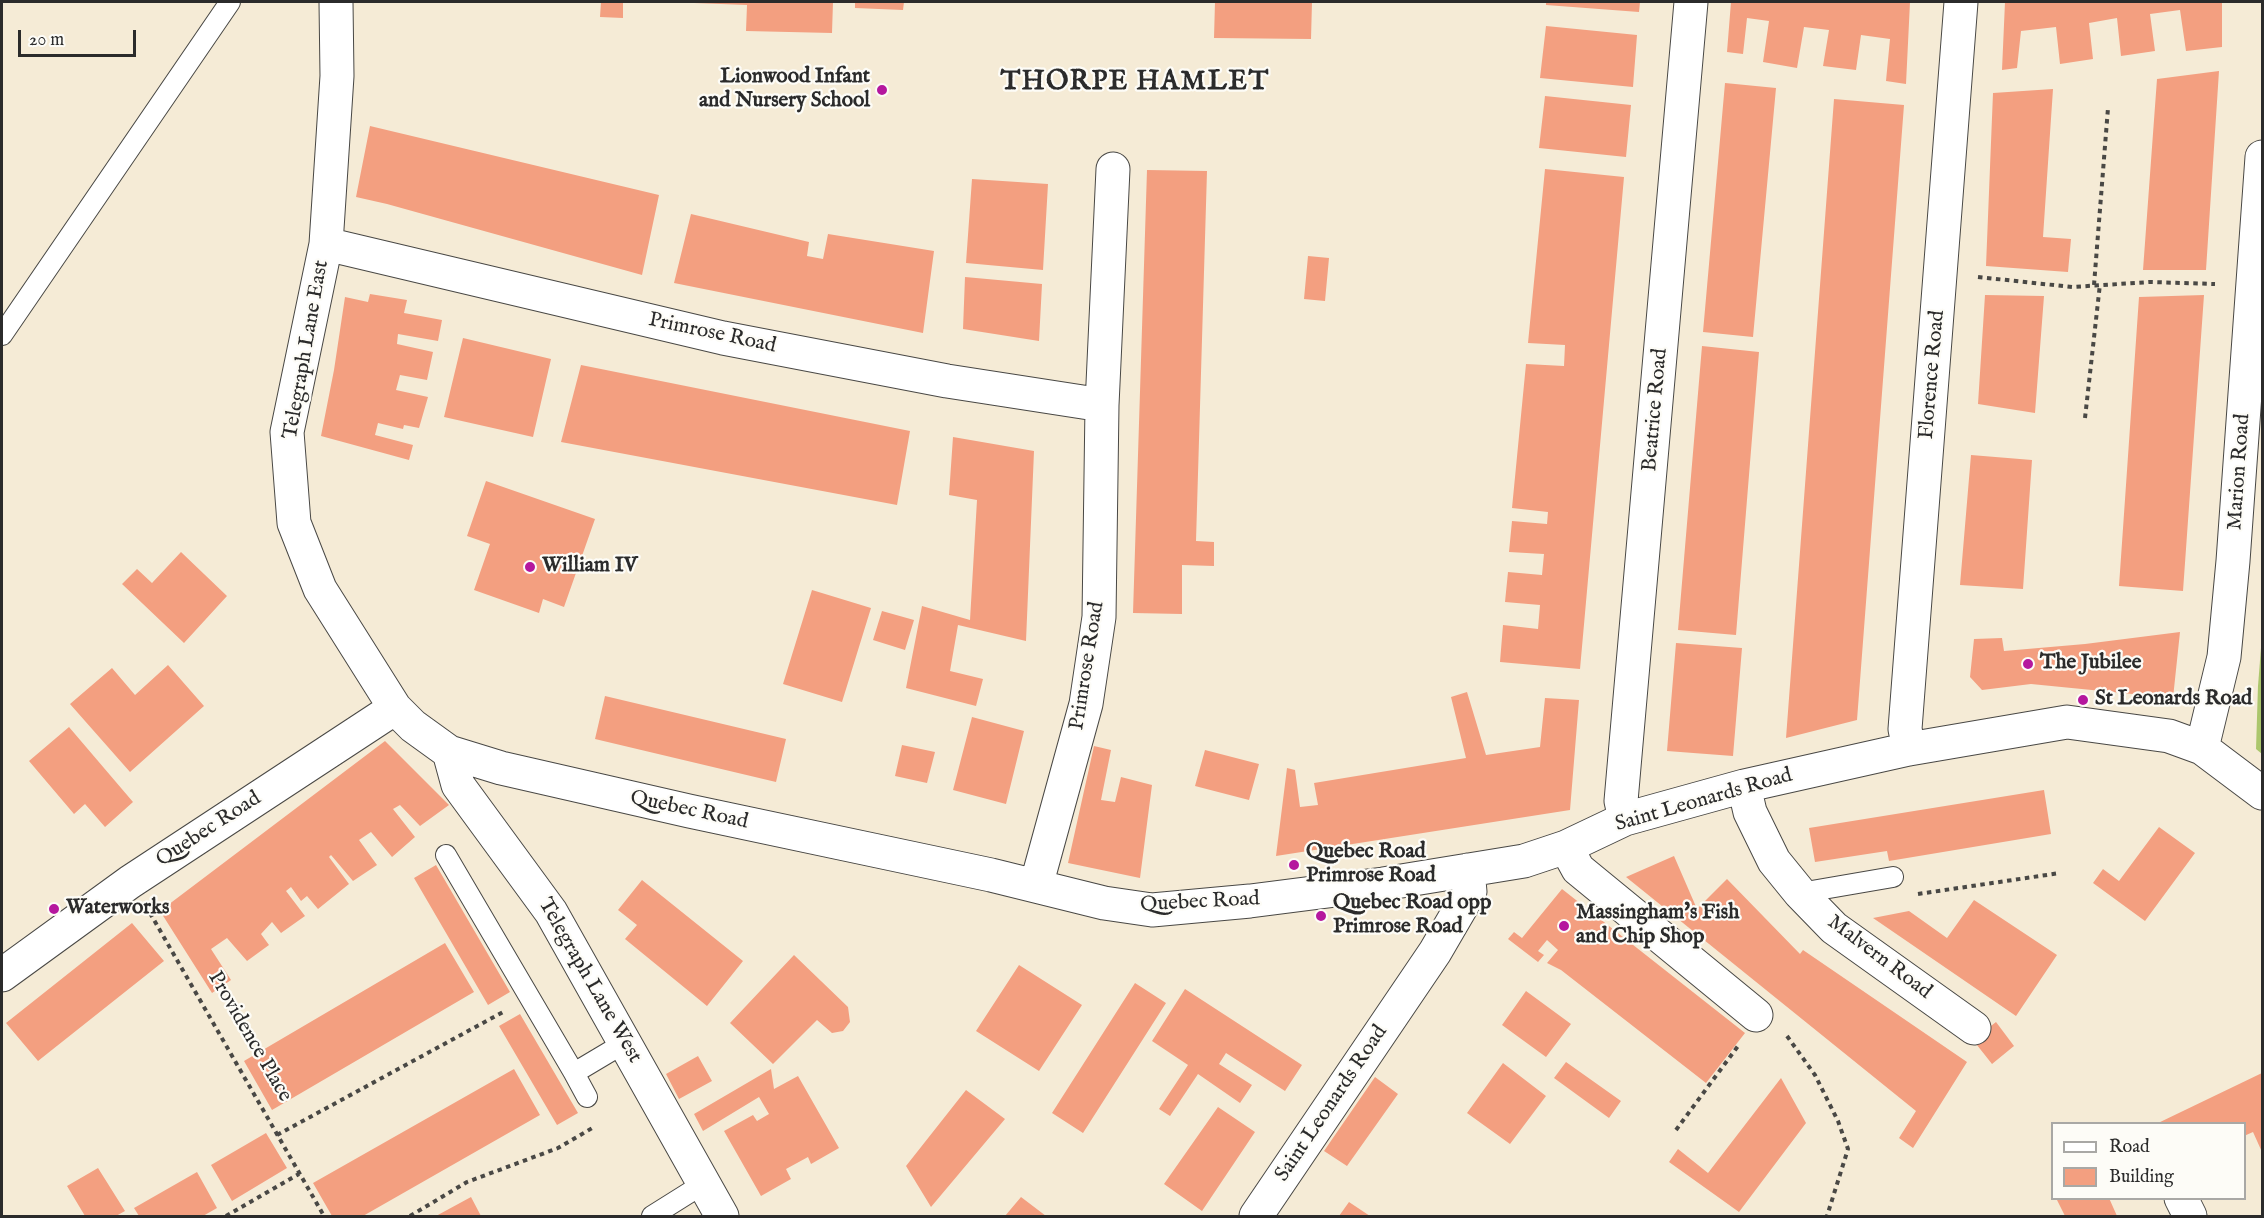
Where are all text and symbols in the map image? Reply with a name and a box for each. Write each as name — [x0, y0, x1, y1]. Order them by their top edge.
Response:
scale bar — [21, 18, 140, 56]
text: 20 m — [29, 29, 64, 52]
place label: Lionwood Infant and Nursery School — [699, 65, 870, 115]
district label: THORPE HAMLET — [1000, 67, 1270, 99]
marker: Lionwood Infant and Nursery School — [875, 83, 889, 97]
street label: Telegraph Lane East — [279, 259, 335, 441]
street label: Primrose Road — [646, 308, 778, 360]
street label: Florence Road — [1915, 309, 1951, 441]
street label: Beatrice Road — [1638, 347, 1674, 473]
street label: Marion Road — [2223, 413, 2257, 531]
place label: William IV — [542, 554, 637, 580]
marker: William IV — [523, 560, 537, 574]
street label: Primrose Road — [1065, 600, 1111, 732]
place label: The Jubilee — [2040, 651, 2141, 677]
marker: The Jubilee — [2021, 657, 2035, 671]
place label: St Leonards Road — [2095, 687, 2252, 713]
marker: St Leonards Road — [2076, 693, 2090, 707]
street label: Saint Leonards Road — [1613, 764, 1795, 838]
street label: Quebec Road — [628, 786, 750, 836]
street label: Quebec Road — [152, 787, 266, 873]
place label: Quebec Road Primrose Road — [1306, 840, 1436, 890]
marker: Quebec Road Primrose Road — [1287, 858, 1301, 872]
street label: Quebec Road — [1140, 887, 1260, 919]
place label: Quebec Road opp Primrose Road — [1333, 891, 1491, 941]
street label: Telegraph Lane West — [532, 894, 646, 1068]
place label: Waterworks — [66, 896, 170, 922]
place label: Massingham's Fish and Chip Shop — [1576, 901, 1739, 951]
marker: Waterworks — [47, 902, 61, 916]
marker: Quebec Road opp Primrose Road — [1314, 909, 1328, 923]
street label: Malvern Road — [1822, 911, 1936, 1005]
marker: Massingham's Fish and Chip Shop — [1557, 919, 1571, 933]
street label: Providence Place — [201, 967, 297, 1107]
street label: Saint Leonards Road — [1270, 1021, 1394, 1187]
legend — [2051, 1122, 2246, 1200]
text: Road — [2109, 1136, 2150, 1159]
text: Building — [2109, 1166, 2174, 1189]

